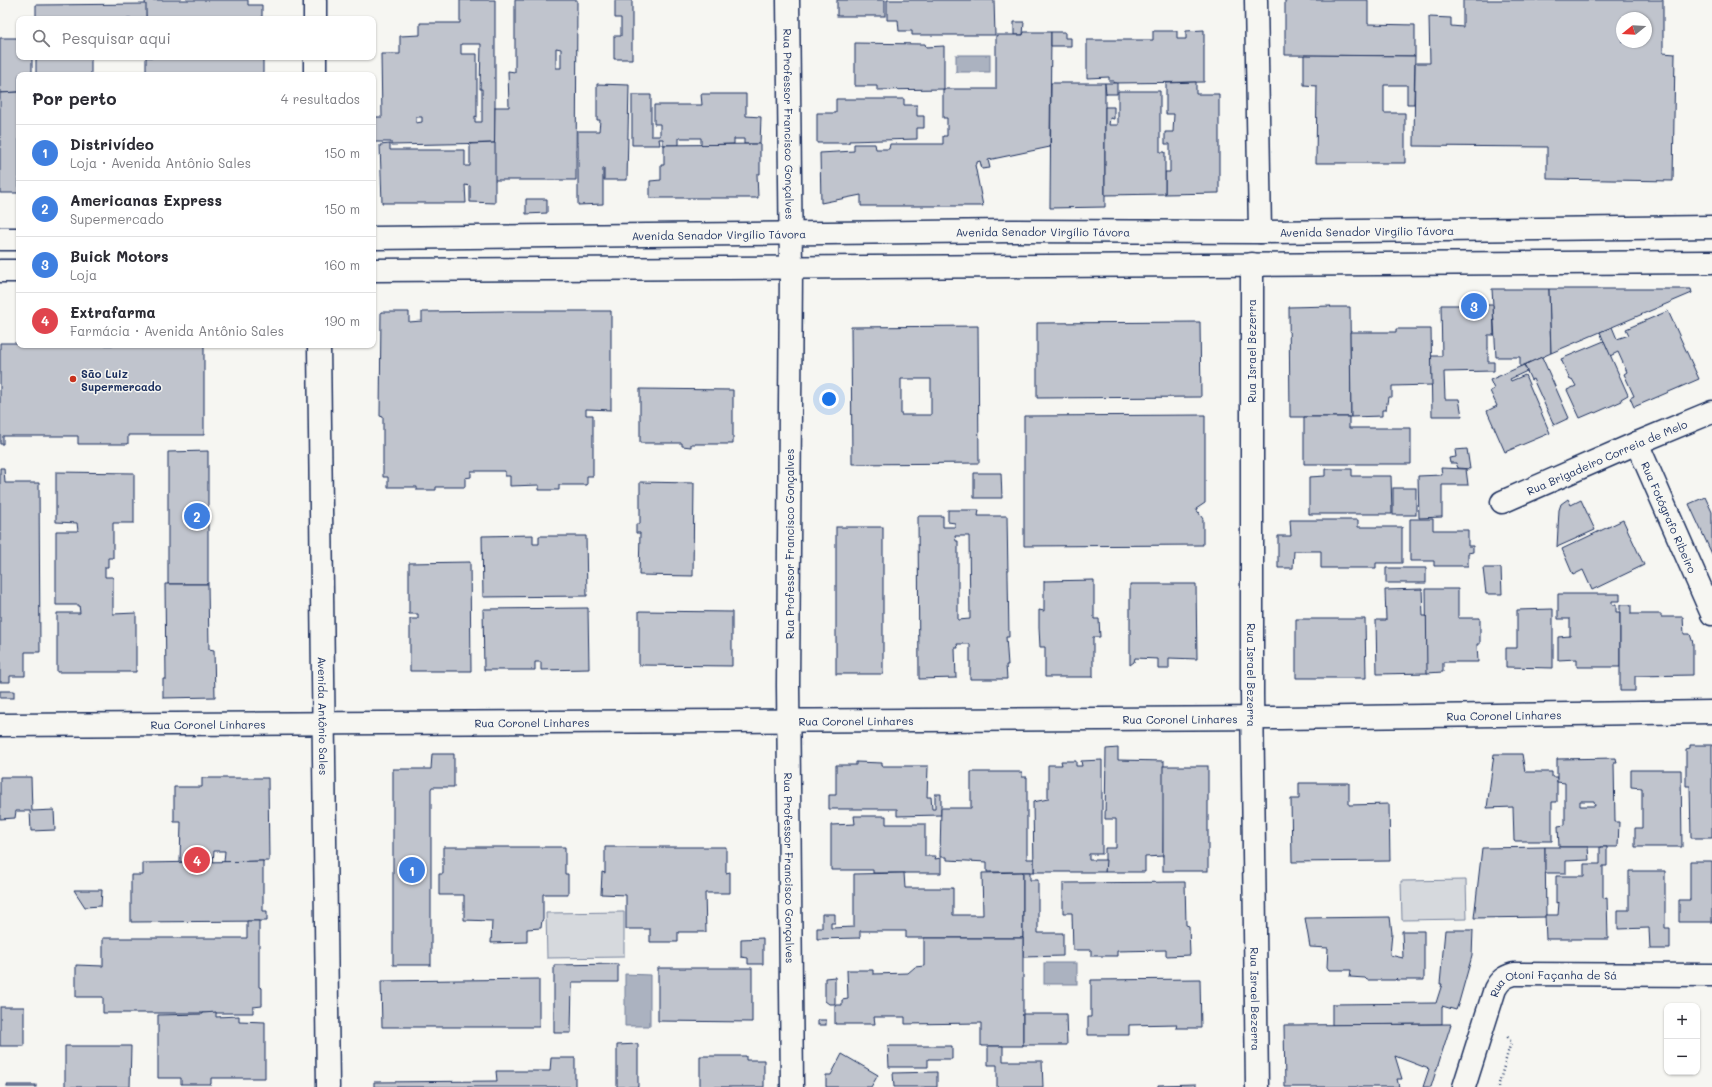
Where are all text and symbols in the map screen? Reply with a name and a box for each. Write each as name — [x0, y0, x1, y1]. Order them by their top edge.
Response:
north arrow — [1616, 12, 1652, 48]
search box — [16, 16, 376, 60]
icon: search — [30, 27, 52, 49]
text: Pesquisar aqui — [62, 28, 171, 48]
street label: Rua Professor Francisco Gonçalves — [781, 28, 798, 220]
text: Por perto — [32, 87, 116, 109]
text: 4 resultados — [281, 90, 360, 107]
text: Distrivídeo — [70, 134, 154, 154]
text: 1 — [42, 144, 48, 161]
text: 150 m — [324, 144, 360, 161]
text: Loja · Avenida Antônio Sales — [70, 154, 251, 171]
text: Americanas Express — [70, 190, 222, 210]
text: 2 — [41, 200, 49, 217]
text: 150 m — [324, 200, 360, 217]
text: Supermercado — [70, 210, 164, 227]
street label: Avenida Senador Virgílio Távora — [1280, 222, 1454, 239]
street label: Avenida Senador Virgílio Távora — [956, 223, 1130, 239]
street label: Avenida Senador Virgílio Távora — [632, 226, 806, 243]
text: Buick Motors — [70, 246, 169, 266]
text: 3 — [41, 256, 49, 273]
text: 160 m — [324, 256, 360, 273]
text: Loja — [70, 266, 97, 283]
pin: 3 — [1461, 291, 1487, 321]
street label: Rua Israel Bezerra — [1244, 299, 1259, 403]
text: Extrafarma — [70, 302, 156, 322]
text: 4 — [41, 312, 49, 329]
text: 190 m — [324, 312, 360, 329]
text: Farmácia · Avenida Antônio Sales — [70, 322, 284, 339]
place label: São Luiz Supermercado — [81, 366, 162, 394]
marker: São Luiz Supermercado — [68, 374, 78, 384]
your location — [819, 389, 839, 409]
street label: Rua Brigadeiro Correia de Melo — [1524, 415, 1690, 498]
street label: Rua Professor Francisco Gonçalves — [782, 449, 797, 639]
street label: Rua Fotógrafo Ribeiro — [1638, 459, 1701, 576]
pin: 2 — [184, 501, 210, 531]
street label: Rua Israel Bezerra — [1245, 623, 1260, 727]
street label: Avenida Antônio Sales — [315, 657, 332, 775]
street label: Rua Coronel Linhares — [1446, 707, 1562, 723]
street label: Rua Coronel Linhares — [1122, 711, 1238, 726]
street label: Rua Coronel Linhares — [798, 713, 914, 728]
street label: Rua Coronel Linhares — [474, 714, 590, 730]
street label: Rua Coronel Linhares — [150, 716, 266, 732]
street label: Rua Professor Francisco Gonçalves — [781, 772, 798, 964]
pin: 4 — [184, 845, 210, 875]
pin: 1 — [399, 855, 425, 885]
street label: Rua Israel Bezerra — [1248, 947, 1264, 1051]
street label: Rua Otoni Façanha de Sá — [1485, 966, 1617, 999]
map controls — [1664, 1003, 1700, 1075]
button: + — [1664, 1003, 1700, 1039]
button: − — [1664, 1039, 1700, 1075]

